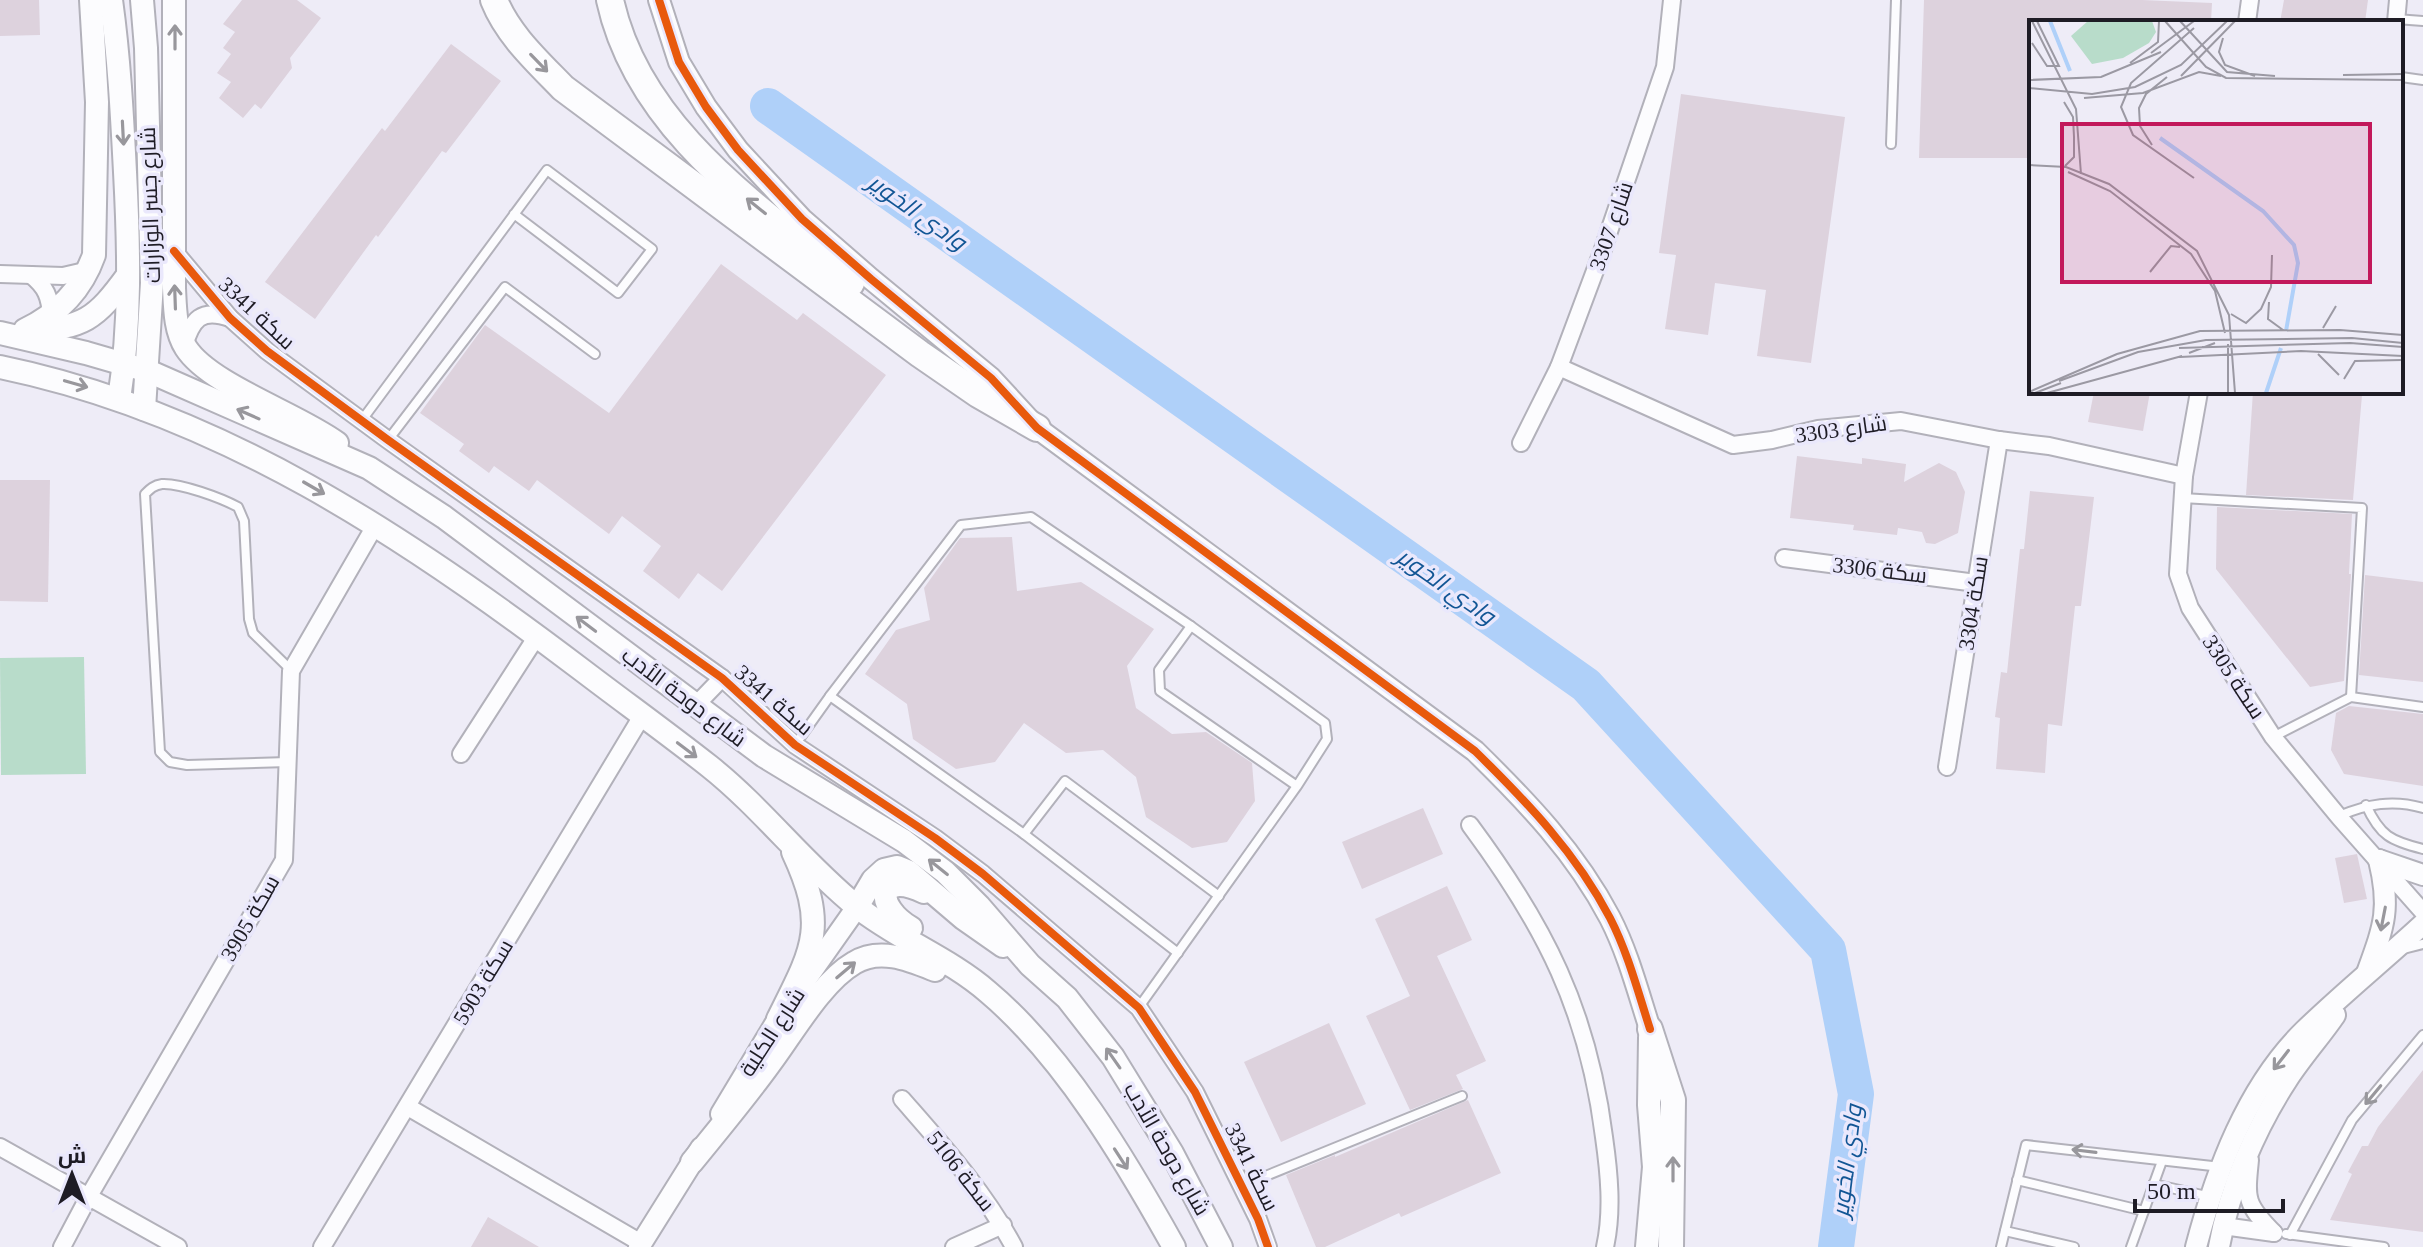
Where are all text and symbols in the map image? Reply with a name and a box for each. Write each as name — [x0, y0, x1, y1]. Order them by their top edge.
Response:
inset map — [2029, 20, 2403, 394]
one-way arrow — [168, 24, 183, 51]
one-way arrow — [529, 53, 548, 73]
one-way arrow — [116, 119, 131, 146]
street label: شارع جسر الوزارات — [135, 126, 167, 284]
water label: وادي الخوير — [857, 167, 973, 261]
street label: 3307 شارع — [1584, 178, 1640, 274]
one-way arrow — [746, 197, 767, 215]
street label: سكة 3341 — [214, 272, 300, 354]
one-way arrow — [167, 284, 182, 311]
one-way arrow — [62, 377, 88, 392]
one-way arrow — [236, 406, 261, 421]
street label: 3303 شارع — [1794, 410, 1889, 450]
one-way arrow — [302, 480, 325, 496]
water label: وادي الخوير — [1386, 541, 1502, 635]
street label: سكة 3306 — [1831, 552, 1929, 588]
street label: سكة 3304 — [1953, 554, 1993, 652]
one-way arrow — [576, 615, 597, 632]
street label: 3305 سكة — [2198, 630, 2270, 724]
street label: شارع دوحة الأدب — [616, 642, 751, 753]
street label: سكة 3341 — [730, 659, 818, 741]
one-way arrow — [676, 741, 697, 758]
one-way arrow — [928, 858, 949, 876]
street label: سكة 3905 — [215, 871, 285, 965]
one-way arrow — [2375, 906, 2390, 932]
street label: سكة 5903 — [448, 935, 518, 1029]
one-way arrow — [836, 961, 856, 979]
street label: شارع الكلية — [734, 983, 812, 1082]
one-way arrow — [1105, 1047, 1121, 1069]
one-way arrow — [2273, 1049, 2290, 1070]
street label: شارع دوحة الأدب — [1117, 1078, 1215, 1221]
one-way arrow — [2364, 1084, 2382, 1105]
water label: وادي الخوير — [1827, 1101, 1873, 1223]
street label: سكة 3341 — [1220, 1119, 1284, 1215]
street label: سكة 5106 — [922, 1126, 1000, 1216]
north arrow — [32, 1135, 112, 1215]
text: ش — [58, 1143, 86, 1169]
one-way arrow — [2071, 1144, 2098, 1159]
one-way arrow — [1113, 1147, 1129, 1169]
one-way arrow — [1665, 1156, 1681, 1183]
scale bar — [2135, 1163, 2283, 1213]
text: 50 m — [2147, 1178, 2196, 1204]

